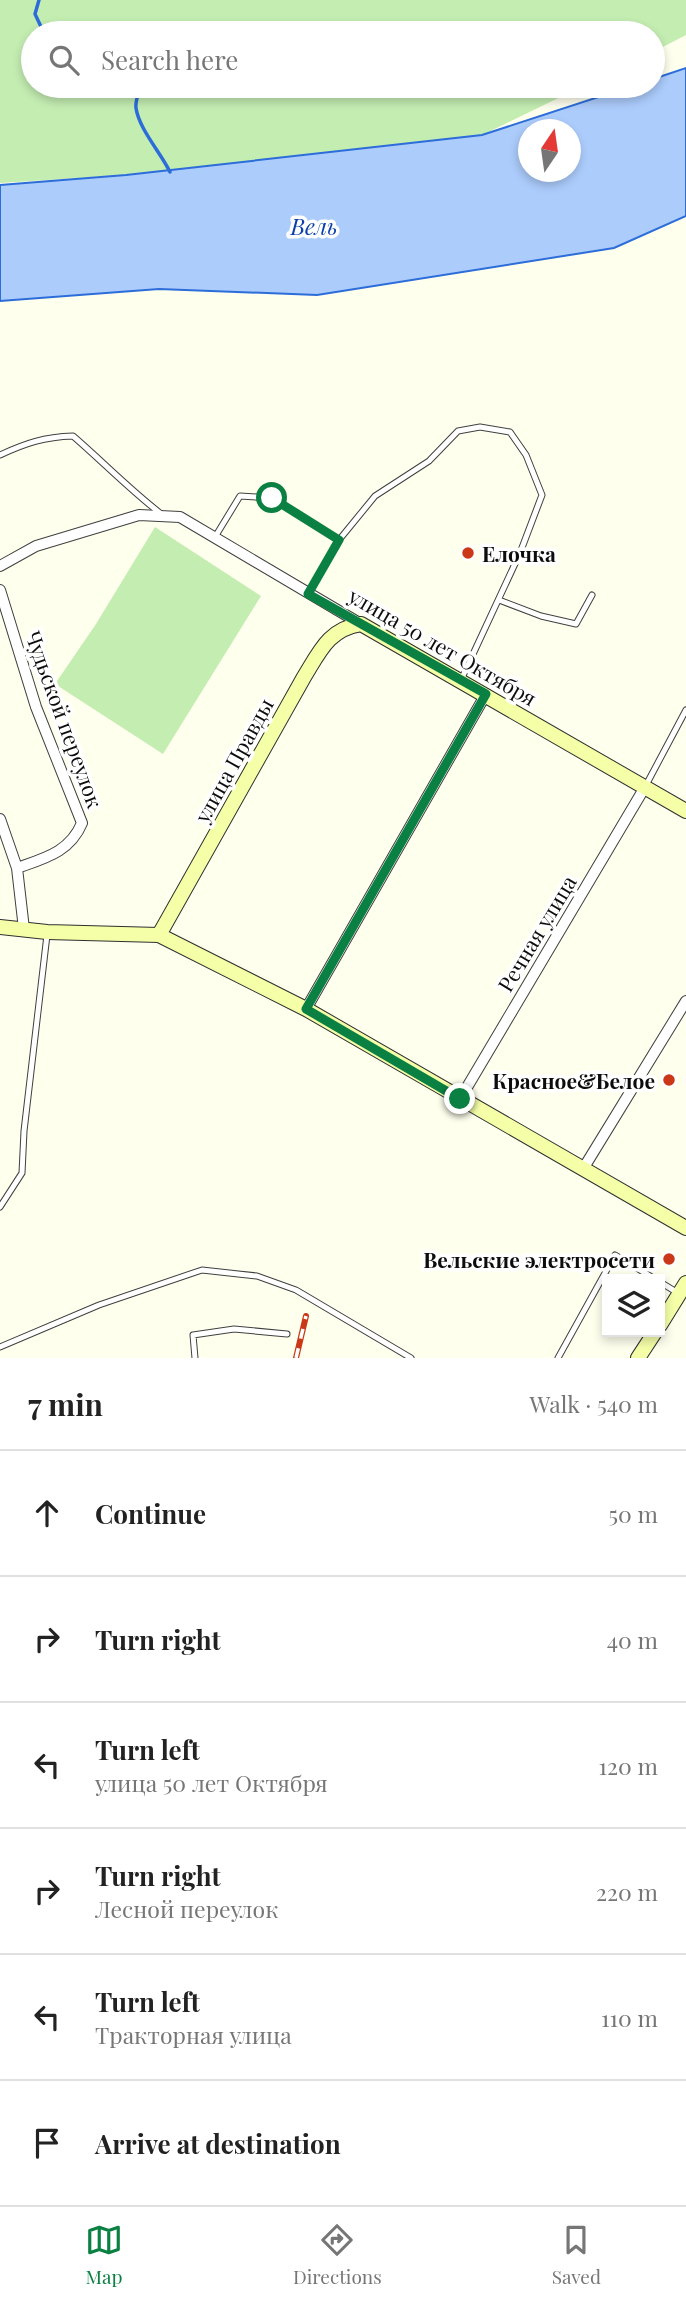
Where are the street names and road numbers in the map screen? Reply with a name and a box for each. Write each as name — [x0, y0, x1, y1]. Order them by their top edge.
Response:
street label: улица 50 лет Октября — [343, 580, 542, 711]
street label: Чудьской переулок — [20, 627, 110, 811]
street label: улица Правды — [187, 693, 279, 828]
street label: Речная улица — [490, 869, 582, 996]

